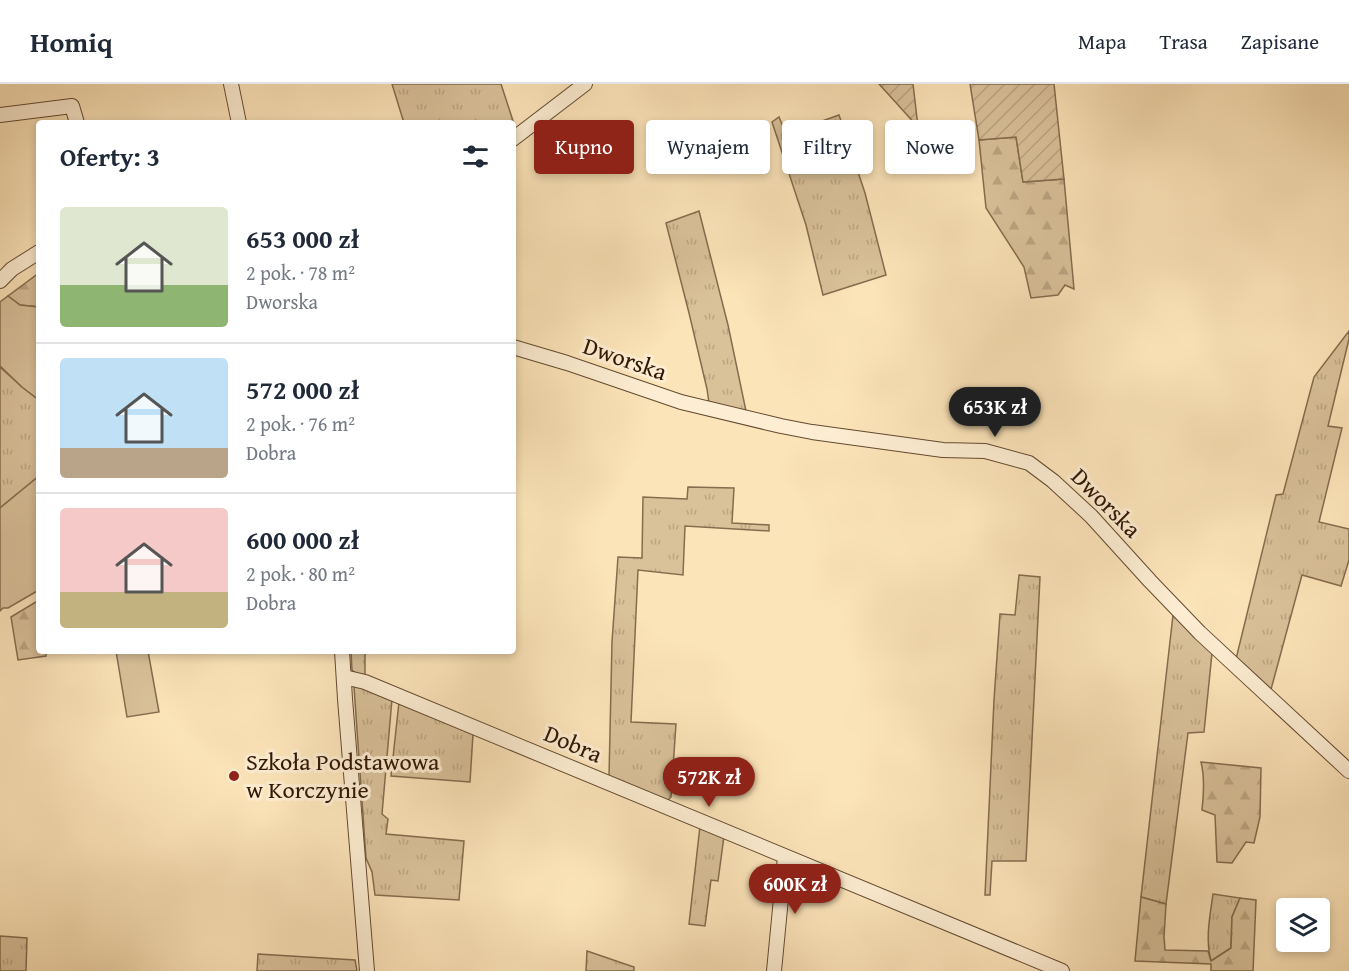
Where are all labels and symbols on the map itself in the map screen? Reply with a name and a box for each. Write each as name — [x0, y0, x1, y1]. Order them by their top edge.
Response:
street label: Dworska — [579, 328, 672, 389]
pin: 653K zł — [940, 387, 1050, 438]
street label: Dworska — [1063, 460, 1150, 546]
street label: Dobra — [539, 716, 608, 772]
place label: Szkoła Podstawowa w Korczynie — [246, 744, 440, 807]
pin: 572K zł — [654, 757, 764, 808]
marker: Szkoła Podstawowa w Korczynie — [227, 769, 241, 783]
pin: 600K zł — [740, 864, 850, 915]

